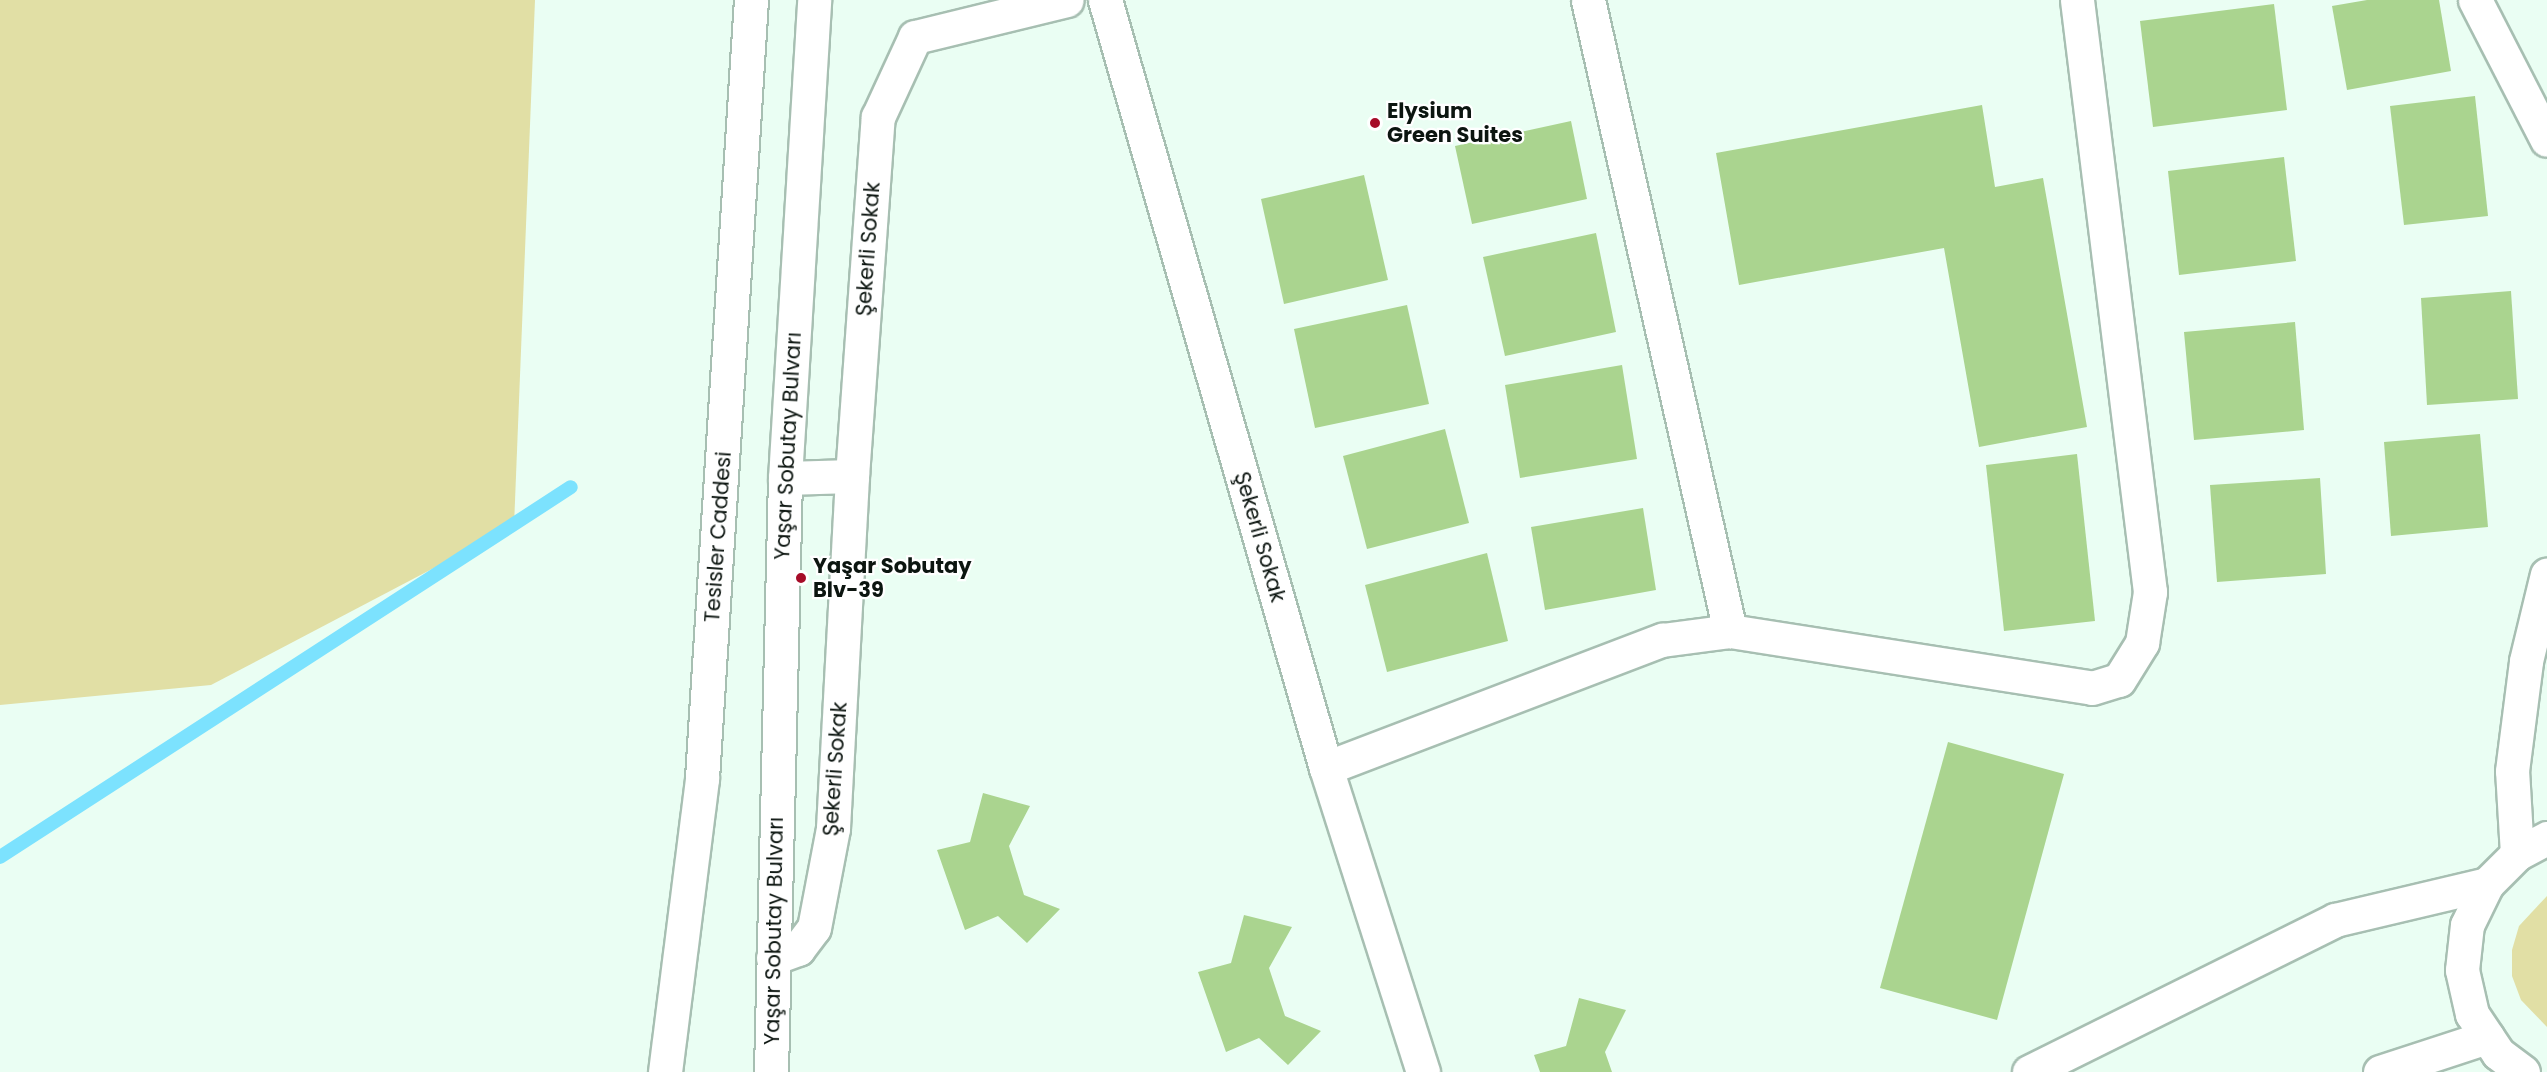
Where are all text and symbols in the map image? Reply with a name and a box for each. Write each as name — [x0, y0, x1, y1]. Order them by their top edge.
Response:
place label: Elysium Green Suites — [1387, 98, 1523, 148]
marker: Elysium Green Suites — [1368, 116, 1382, 130]
street label: Şekerli Sokak — [851, 181, 885, 317]
street label: Yaşar Sobutay Bulvarı — [769, 331, 807, 561]
street label: Tesisler Caddesi — [699, 451, 737, 623]
street label: Şekerli Sokak — [1229, 469, 1291, 605]
place label: Yaşar Sobutay Blv-39 — [813, 553, 972, 603]
marker: Yaşar Sobutay Blv-39 — [794, 571, 808, 585]
street label: Şekerli Sokak — [818, 701, 852, 837]
street label: Yaşar Sobutay Bulvarı — [759, 817, 789, 1045]

